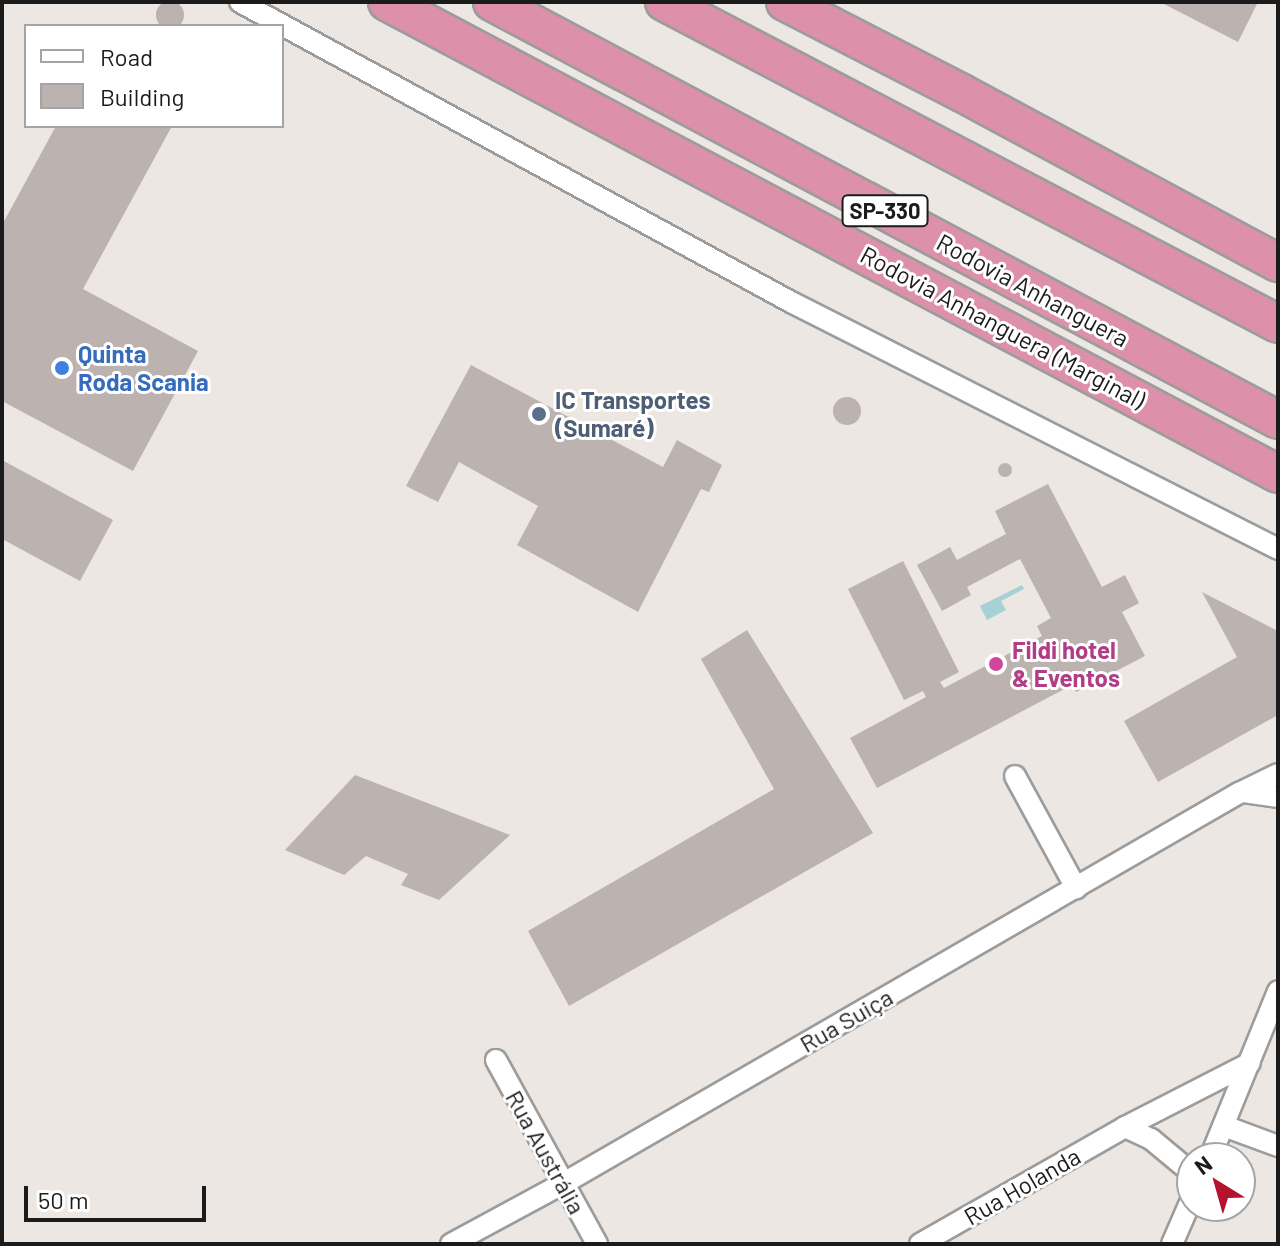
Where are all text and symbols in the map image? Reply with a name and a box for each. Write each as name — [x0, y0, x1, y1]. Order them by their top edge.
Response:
legend — [24, 24, 284, 128]
text: Road — [100, 42, 153, 71]
text: Building — [100, 82, 184, 111]
road number: SP-330 — [841, 193, 929, 229]
street label: Rodovia Anhanguera — [932, 227, 1134, 353]
street label: Rodovia Anhanguera (Marginal) — [856, 240, 1150, 414]
place label: Quinta Roda Scania — [78, 340, 209, 396]
marker: Quinta Roda Scania — [53, 359, 71, 377]
place label: IC Transportes (Sumaré) — [555, 386, 710, 442]
marker: IC Transportes (Sumaré) — [530, 405, 548, 423]
place label: Fildi hotel & Eventos — [1012, 636, 1120, 692]
marker: Fildi hotel & Eventos — [987, 655, 1005, 673]
street label: Rua Suiça — [794, 982, 898, 1058]
street label: Rua Austrália — [500, 1085, 592, 1219]
street label: Rua Holanda — [959, 1141, 1085, 1231]
north arrow — [1176, 1142, 1256, 1222]
text: N — [1189, 1150, 1216, 1179]
scale bar — [28, 1170, 210, 1220]
text: 50 m — [38, 1185, 89, 1214]

